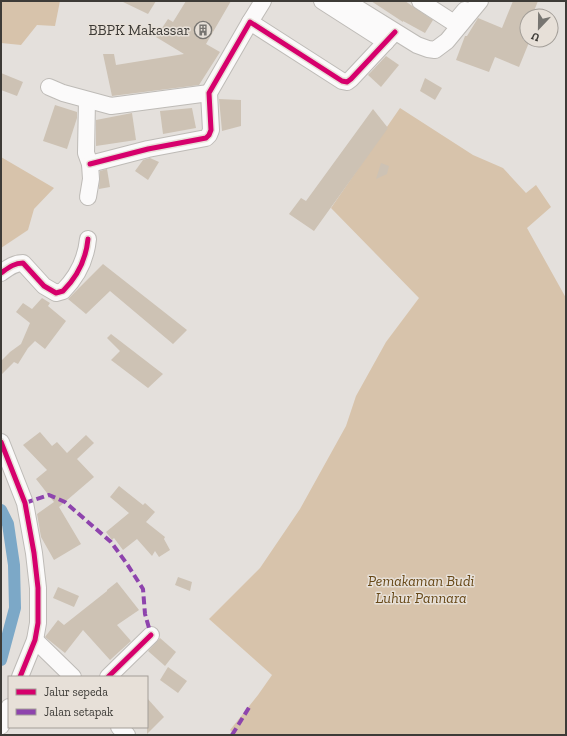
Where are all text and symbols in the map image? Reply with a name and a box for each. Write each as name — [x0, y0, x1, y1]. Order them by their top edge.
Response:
north arrow — [519, 8, 559, 48]
building icon: BBPK Makassar — [193, 20, 213, 40]
place label: BBPK Makassar — [88, 21, 190, 39]
text: U — [529, 29, 542, 44]
park label: Pemakaman Budi Luhur Pannara — [368, 572, 475, 607]
legend — [8, 676, 148, 728]
text: Jalur sepeda — [44, 685, 108, 699]
text: Jalan setapak — [44, 705, 114, 719]

